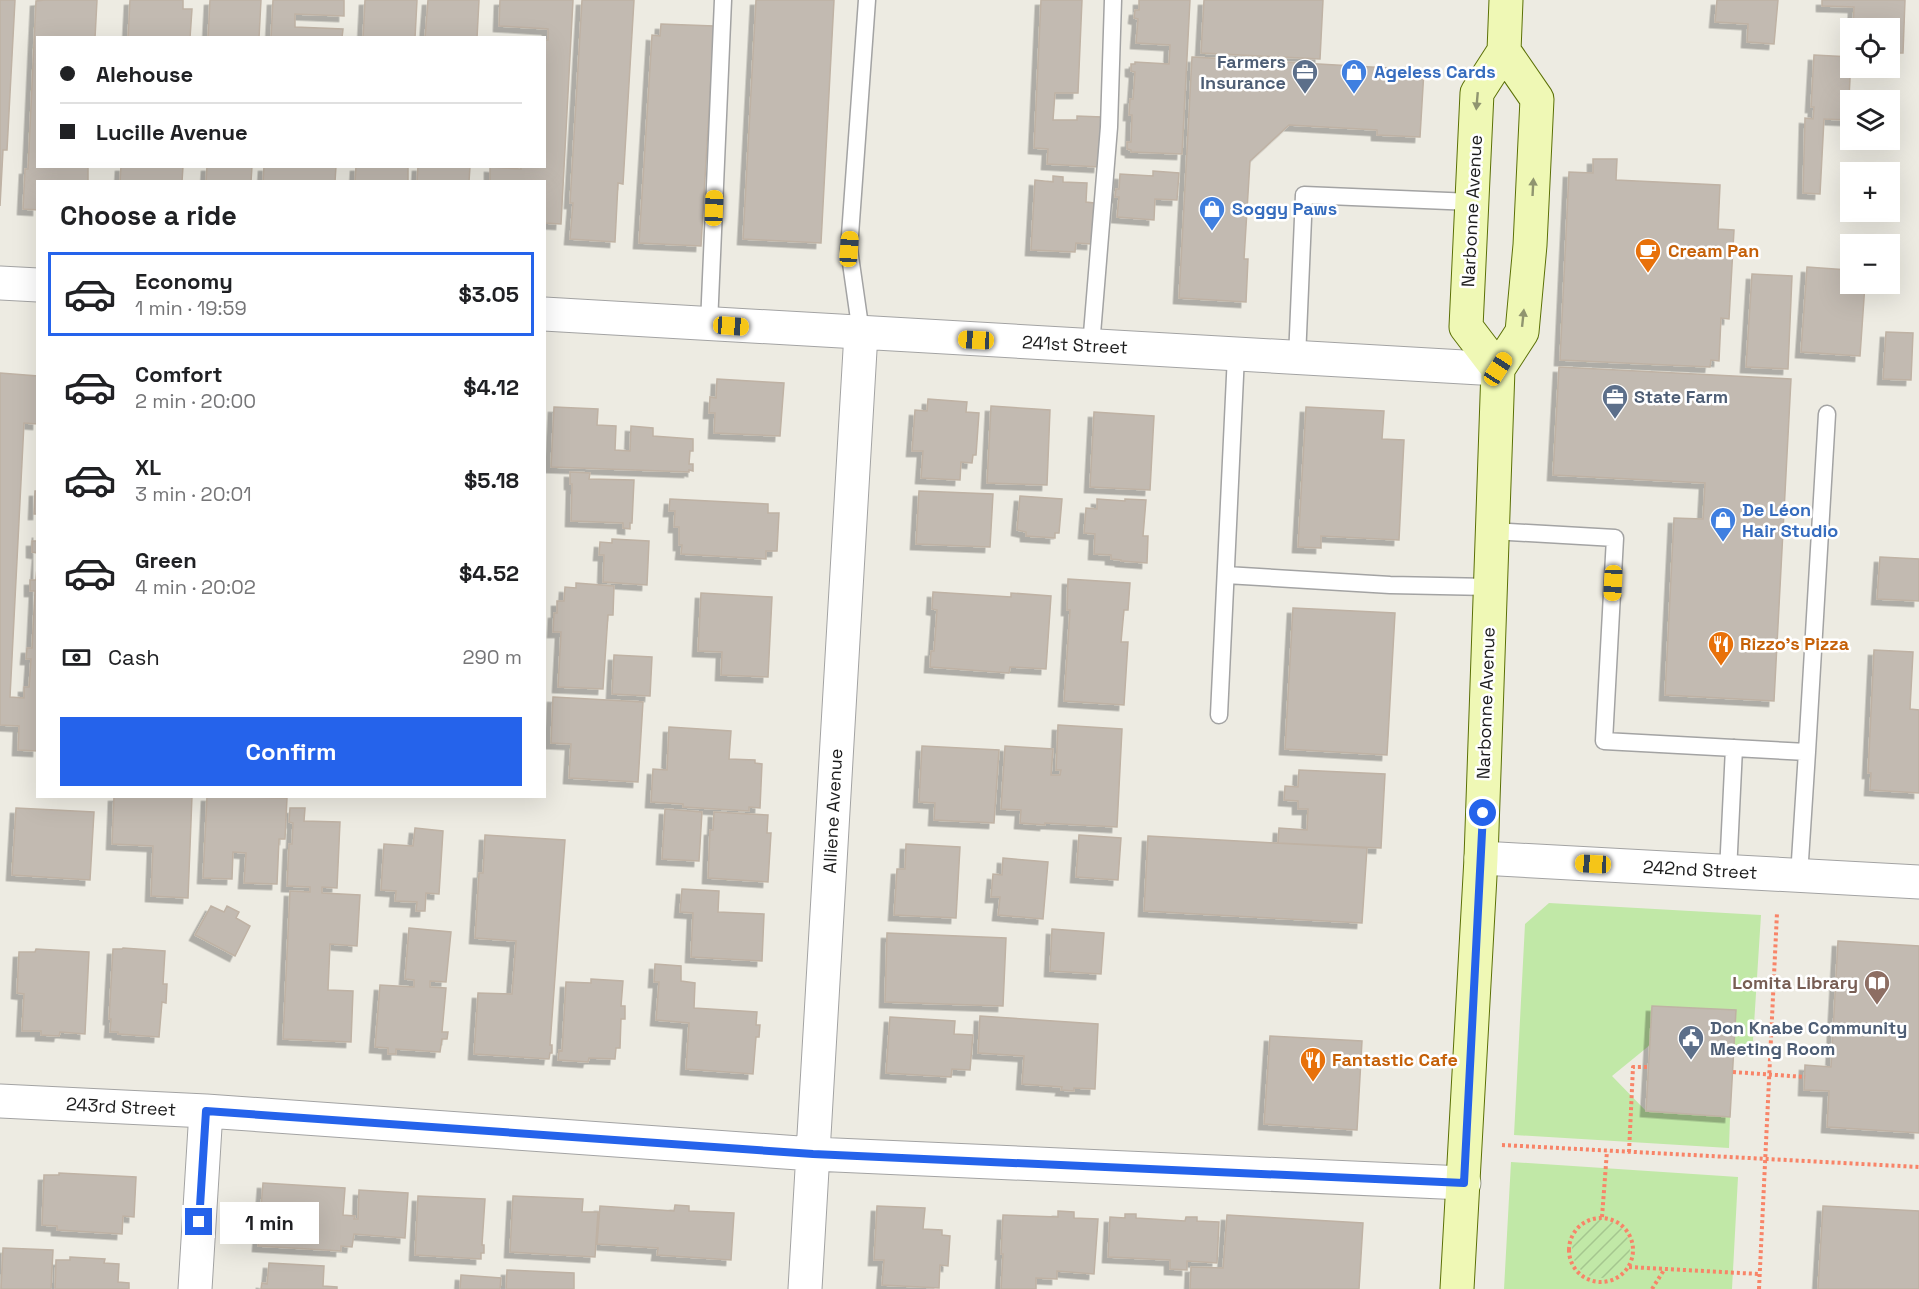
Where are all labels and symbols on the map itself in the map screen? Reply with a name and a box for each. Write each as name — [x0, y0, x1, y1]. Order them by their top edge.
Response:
place label: Farmers Insurance — [1200, 50, 1286, 94]
office icon: Farmers Insurance — [1290, 57, 1320, 95]
shop icon: Ageless Cards — [1339, 57, 1369, 95]
place label: Ageless Cards — [1374, 60, 1496, 83]
one-way arrow — [1472, 92, 1482, 111]
street label: Narbonne Avenue — [1456, 134, 1487, 288]
one-way arrow — [1528, 178, 1537, 197]
car — [704, 190, 724, 226]
shop icon: Soggy Paws — [1197, 194, 1227, 232]
place label: Soggy Paws — [1232, 197, 1337, 220]
car — [839, 230, 859, 268]
cafe icon: Cream Pan — [1633, 236, 1663, 274]
place label: Cream Pan — [1668, 239, 1759, 262]
one-way arrow — [1518, 308, 1528, 327]
car — [712, 316, 750, 336]
car — [958, 330, 994, 350]
street label: 241st Street — [1022, 330, 1128, 359]
car — [1481, 349, 1515, 389]
office icon: State Farm — [1600, 382, 1630, 420]
place label: State Farm — [1634, 385, 1728, 408]
place label: De Léon Hair Studio — [1742, 498, 1838, 542]
shop icon: De Léon Hair Studio — [1708, 505, 1738, 543]
car — [1603, 565, 1623, 601]
street label: Narbonne Avenue — [1471, 626, 1500, 780]
restaurant icon: Rizzo's Pizza — [1706, 629, 1736, 667]
place label: Rizzo's Pizza — [1740, 632, 1850, 655]
street label: Alliene Avenue — [818, 748, 847, 874]
route start — [1469, 799, 1496, 826]
car — [1575, 854, 1611, 874]
street label: 242nd Street — [1642, 855, 1758, 884]
library icon: Lomita Library — [1862, 968, 1892, 1006]
place label: Lomita Library — [1732, 971, 1858, 994]
place label: Don Knabe Community Meeting Room — [1710, 1016, 1907, 1060]
public building icon: Don Knabe Community Meeting Room — [1676, 1023, 1706, 1061]
restaurant icon: Fantastic Cafe — [1298, 1045, 1328, 1083]
place label: Fantastic Cafe — [1332, 1048, 1458, 1071]
street label: 243rd Street — [65, 1092, 177, 1121]
callout: 1 min — [220, 1201, 319, 1243]
route end — [185, 1208, 212, 1235]

